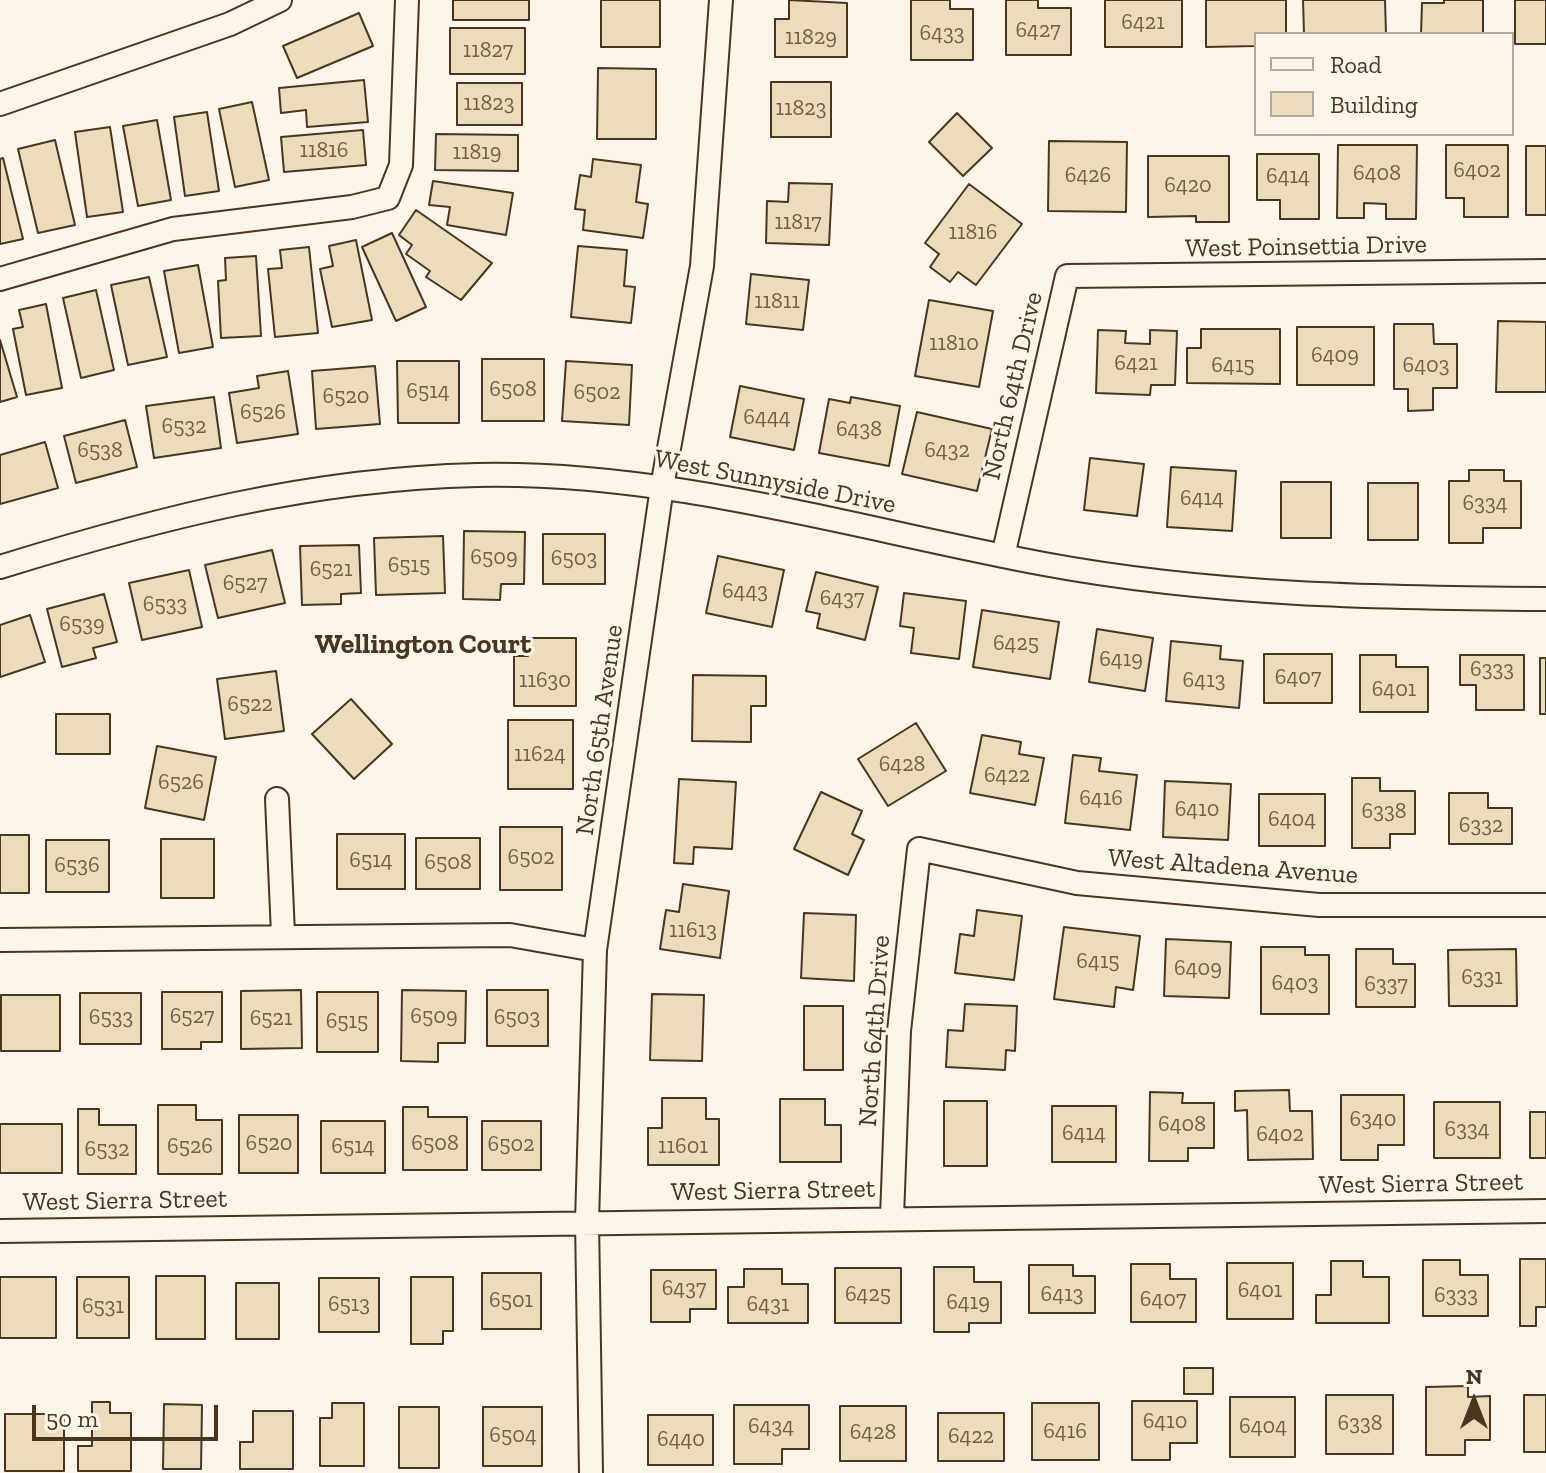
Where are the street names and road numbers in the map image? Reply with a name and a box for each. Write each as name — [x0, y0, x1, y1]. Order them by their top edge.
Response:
street label: West Poinsettia Drive — [1185, 229, 1427, 265]
street label: North 64th Drive — [976, 289, 1050, 483]
street label: West Sunnyside Drive — [652, 443, 898, 521]
street label: North 65th Avenue — [570, 623, 630, 837]
street label: West Altadena Avenue — [1107, 843, 1359, 891]
street label: North 64th Drive — [853, 934, 897, 1128]
street label: West Sierra Street — [1319, 1167, 1523, 1201]
street label: West Sierra Street — [671, 1174, 875, 1208]
street label: West Sierra Street — [23, 1184, 227, 1218]

